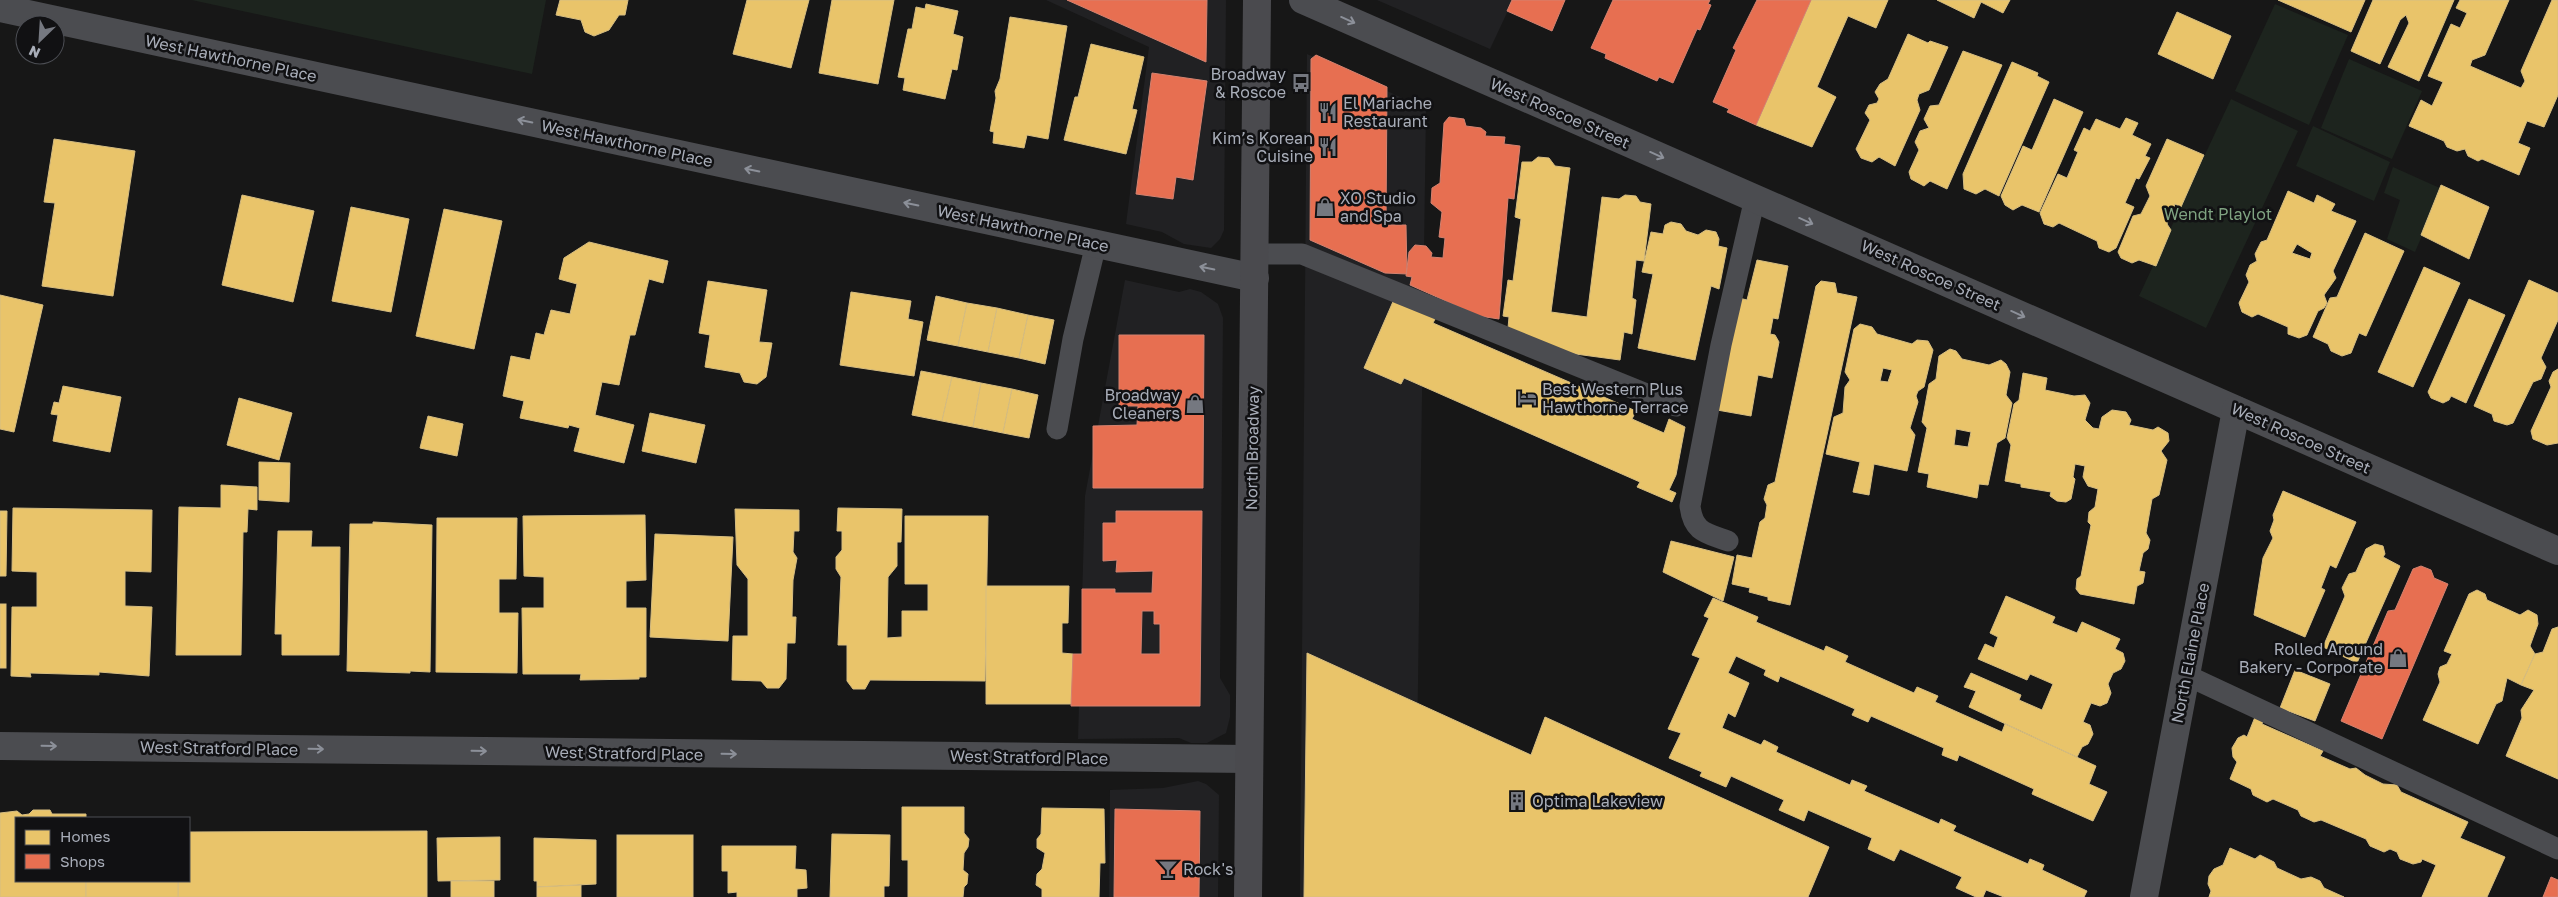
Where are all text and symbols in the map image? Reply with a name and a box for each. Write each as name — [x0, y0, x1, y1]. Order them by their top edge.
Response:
north arrow — [15, 15, 65, 65]
one-way arrow — [1340, 15, 1355, 25]
street label: West Hawthorne Place — [143, 30, 319, 86]
text: N — [26, 42, 43, 62]
place label: Broadway & Roscoe — [1210, 64, 1286, 102]
bus stop icon: Broadway & Roscoe — [1290, 72, 1312, 94]
street label: West Roscoe Street — [1487, 73, 1633, 153]
place label: El Mariache Restaurant — [1343, 93, 1432, 131]
restaurant icon: El Mariache Restaurant — [1317, 101, 1339, 123]
street label: West Hawthorne Place — [539, 115, 715, 171]
one-way arrow — [517, 116, 533, 125]
place label: Kim’s Korean Cuisine — [1212, 128, 1313, 166]
restaurant icon: Kim’s Korean Cuisine — [1317, 136, 1339, 158]
one-way arrow — [1649, 151, 1664, 161]
one-way arrow — [745, 165, 761, 174]
place label: XO Studio and Spa — [1340, 188, 1416, 226]
shop icon: XO Studio and Spa — [1314, 196, 1336, 218]
one-way arrow — [904, 199, 920, 208]
street label: West Hawthorne Place — [935, 200, 1111, 256]
park label: Wendt Playlot — [2164, 204, 2272, 224]
one-way arrow — [1798, 216, 1813, 226]
street label: West Roscoe Street — [1858, 235, 2004, 315]
one-way arrow — [1199, 263, 1215, 272]
one-way arrow — [2011, 311, 2026, 320]
place label: Best Western Plus Hawthorne Terrace — [1542, 379, 1689, 417]
place label: Broadway Cleaners — [1104, 385, 1180, 423]
street label: North Broadway — [1241, 386, 1263, 510]
hotel icon: Best Western Plus Hawthorne Terrace — [1516, 387, 1538, 409]
shop icon: Broadway Cleaners — [1184, 393, 1206, 415]
street label: West Roscoe Street — [2228, 398, 2374, 478]
street label: North Elaine Place — [2167, 581, 2213, 725]
place label: Rolled Around Bakery - Corporate — [2239, 639, 2383, 677]
shop icon: Rolled Around Bakery - Corporate — [2387, 647, 2409, 669]
street label: West Stratford Place — [140, 737, 298, 759]
one-way arrow — [40, 742, 56, 751]
street label: West Stratford Place — [545, 742, 703, 764]
one-way arrow — [308, 744, 324, 754]
one-way arrow — [470, 746, 486, 756]
street label: West Stratford Place — [950, 746, 1108, 768]
one-way arrow — [720, 749, 736, 759]
building icon: Optima Lakeview — [1506, 790, 1528, 812]
place label: Optima Lakeview — [1532, 791, 1663, 811]
legend — [15, 817, 190, 882]
text: Homes — [60, 827, 110, 845]
text: Shops — [60, 852, 105, 870]
bar icon: Rock's — [1157, 858, 1179, 880]
place label: Rock's — [1183, 859, 1233, 879]

